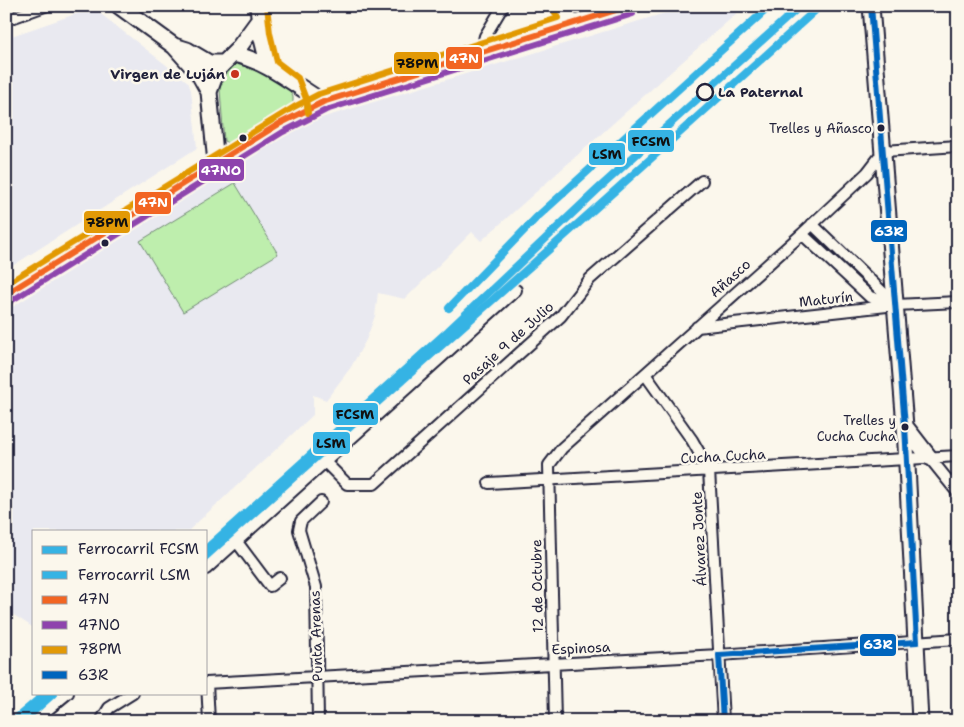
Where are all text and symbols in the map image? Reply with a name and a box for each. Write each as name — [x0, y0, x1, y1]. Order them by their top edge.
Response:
line badge: 47N — [445, 46, 483, 70]
text: 47N — [449, 49, 479, 67]
line badge: 78PM — [393, 51, 440, 75]
text: 78PM — [396, 54, 439, 72]
place label: Virgen de Luján — [110, 65, 225, 83]
marker: Virgen de Luján — [229, 68, 241, 80]
marker: La Paternal — [696, 83, 714, 101]
place label: La Paternal — [718, 83, 803, 101]
place label: Trelles y Añasco — [769, 120, 872, 137]
marker: Trelles y Añasco — [876, 123, 886, 133]
line badge: FCSM — [627, 129, 675, 153]
text: FCSM — [632, 132, 671, 150]
unlabelled marker — [238, 133, 248, 143]
line badge: LSM — [588, 142, 626, 166]
text: LSM — [592, 145, 623, 163]
line badge: 47NO — [198, 158, 245, 182]
text: 47NO — [201, 161, 241, 179]
line badge: 47N — [134, 191, 172, 215]
text: 47N — [138, 193, 168, 211]
line badge: 78PM — [83, 210, 131, 234]
text: 78PM — [86, 213, 129, 231]
line badge: 63R — [870, 219, 908, 243]
text: 63R — [874, 222, 904, 240]
unlabelled marker — [100, 238, 110, 248]
street label: Añasco — [706, 255, 754, 301]
street label: Maturín — [798, 287, 854, 311]
street label: Pasaje 9 de Julio — [459, 297, 557, 389]
line badge: FCSM — [332, 402, 379, 426]
text: FCSM — [336, 405, 375, 423]
place label: Trelles y Cucha Cucha — [817, 412, 896, 445]
marker: Trelles y Cucha Cucha — [900, 422, 910, 432]
line badge: LSM — [312, 431, 351, 455]
text: LSM — [316, 434, 347, 452]
street label: Cucha Cucha — [680, 445, 766, 467]
street label: Álvarez Jonte — [688, 491, 710, 587]
legend — [32, 530, 208, 694]
text: Ferrocarril FCSM — [78, 539, 199, 559]
street label: 12 de Octubre — [527, 539, 547, 633]
text: Ferrocarril LSM — [78, 565, 190, 585]
text: 47N — [78, 589, 109, 609]
street label: Punta Arenas — [305, 590, 327, 682]
text: 47NO — [78, 615, 120, 635]
line badge: 63R — [859, 633, 897, 657]
text: 63R — [863, 635, 893, 653]
street label: Espinosa — [551, 637, 611, 659]
text: 78PM — [78, 639, 122, 659]
text: 63R — [78, 665, 108, 685]

